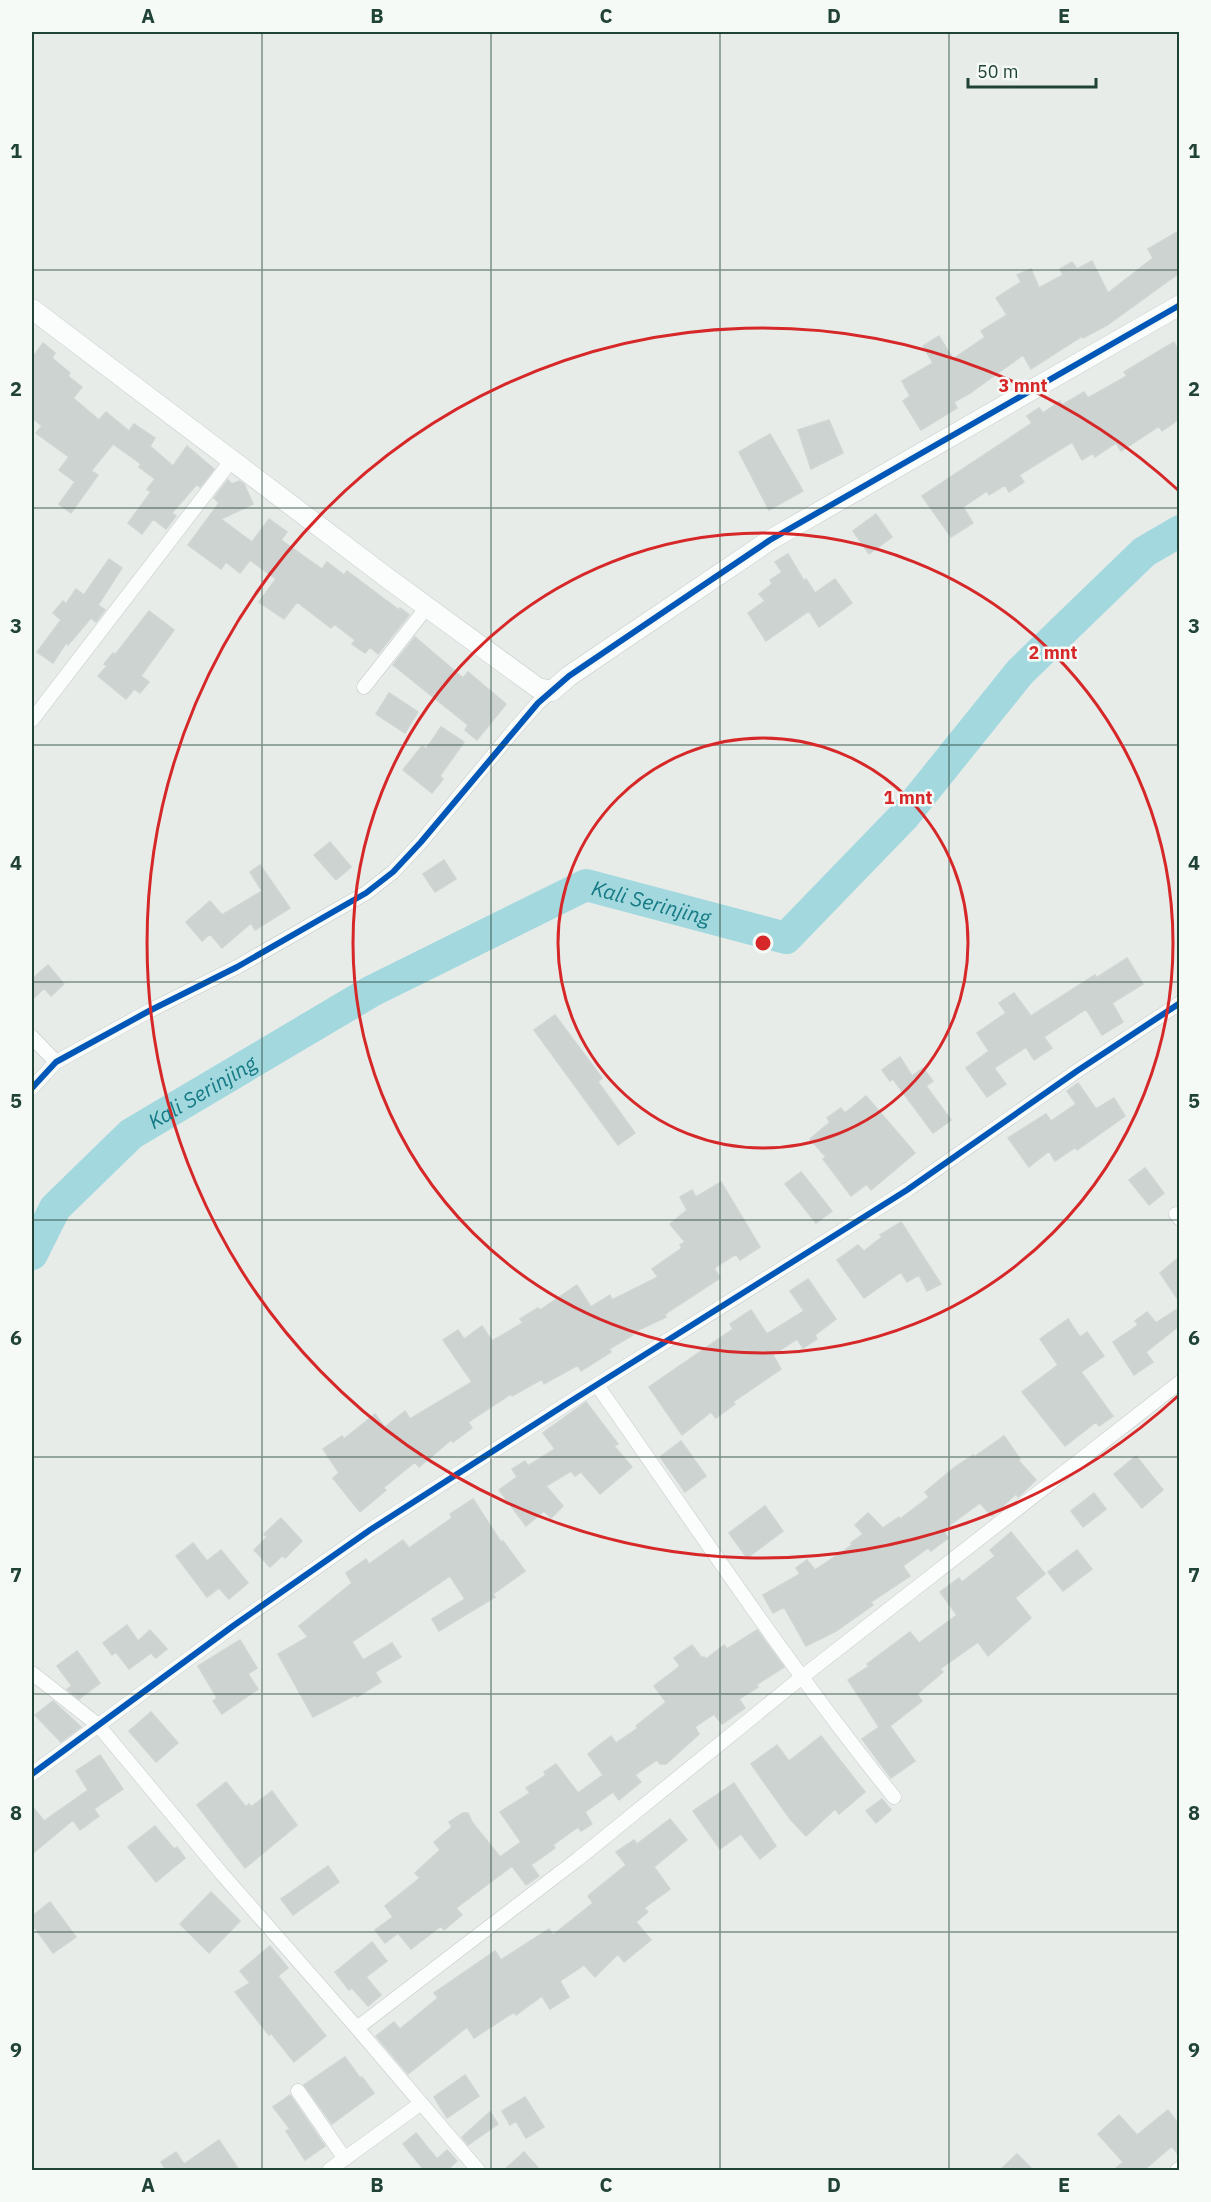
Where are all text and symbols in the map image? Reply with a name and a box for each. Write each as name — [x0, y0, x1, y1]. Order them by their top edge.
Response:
text: A — [141, 2, 155, 29]
text: B — [370, 2, 384, 29]
text: C — [599, 2, 613, 29]
text: D — [827, 2, 841, 29]
text: E — [1058, 2, 1070, 29]
scale bar — [968, 51, 1096, 89]
text: 50 m — [977, 60, 1019, 83]
text: 1 — [10, 137, 22, 164]
text: 1 — [1188, 137, 1200, 164]
text: 3 mnt — [999, 374, 1047, 397]
text: 2 — [10, 375, 22, 402]
text: 2 — [1188, 375, 1200, 402]
text: 3 — [10, 612, 22, 639]
text: 3 — [1188, 612, 1200, 639]
text: 2 mnt — [1029, 641, 1077, 664]
text: 1 mnt — [884, 786, 932, 809]
text: 4 — [10, 849, 22, 876]
text: 4 — [1188, 849, 1200, 876]
water label: Kali Serinjing — [589, 873, 715, 932]
centre of rings — [753, 933, 773, 953]
water label: Kali Serinjing — [142, 1048, 263, 1135]
text: 5 — [10, 1087, 22, 1114]
text: 5 — [1188, 1087, 1200, 1114]
text: 6 — [10, 1324, 22, 1351]
text: 6 — [1188, 1324, 1200, 1351]
text: 7 — [10, 1561, 22, 1588]
text: 7 — [1188, 1561, 1200, 1588]
text: 8 — [10, 1799, 22, 1826]
text: 8 — [1188, 1799, 1200, 1826]
text: 9 — [10, 2036, 22, 2063]
text: 9 — [1188, 2036, 1200, 2063]
text: A — [141, 2171, 155, 2198]
text: B — [370, 2171, 384, 2198]
text: C — [599, 2171, 613, 2198]
text: D — [827, 2171, 841, 2198]
text: E — [1058, 2171, 1070, 2198]

